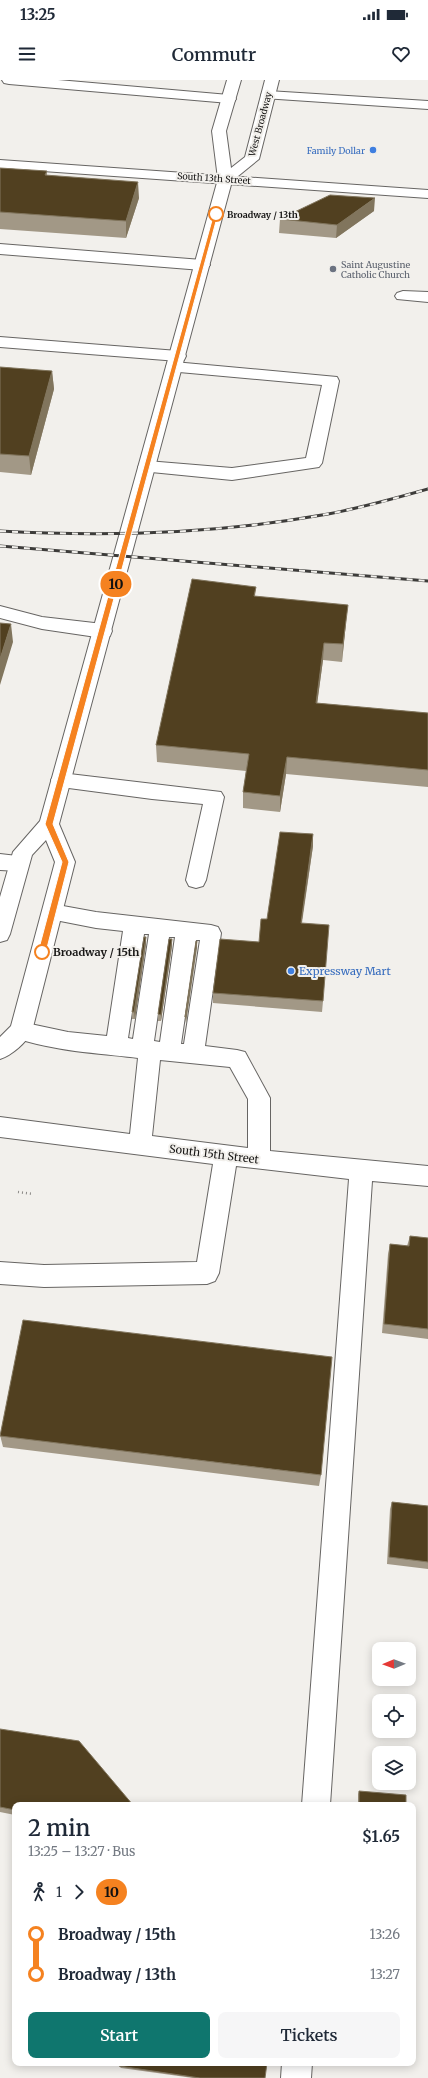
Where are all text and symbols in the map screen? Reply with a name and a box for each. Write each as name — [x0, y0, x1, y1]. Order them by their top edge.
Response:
text: 13:25 — [20, 5, 56, 24]
icon: menu — [16, 43, 38, 65]
text: Commutr — [172, 43, 256, 66]
icon: heart — [390, 43, 412, 65]
street label: West Broadway — [246, 90, 274, 158]
place label: Family Dollar — [307, 145, 365, 156]
marker: Family Dollar — [368, 145, 378, 155]
street label: South 13th Street — [177, 170, 252, 186]
marker: Broadway / 13th — [208, 206, 224, 222]
place label: Broadway / 13th — [227, 209, 298, 220]
place label: Saint Augustine Catholic Church — [341, 259, 410, 280]
marker: Saint Augustine Catholic Church — [328, 264, 338, 274]
line badge: 10 — [98, 571, 134, 597]
text: 10 — [108, 575, 124, 593]
marker: Broadway / 15th — [34, 944, 50, 960]
place label: Broadway / 15th — [53, 945, 140, 959]
place label: Expressway Mart — [299, 964, 391, 978]
marker: Expressway Mart — [286, 966, 296, 976]
street label: South 15th Street — [168, 1142, 260, 1167]
north arrow — [372, 1642, 416, 1686]
map controls — [372, 1642, 416, 1790]
button: locate — [372, 1694, 416, 1738]
button: layers — [372, 1746, 416, 1790]
text: 2 min — [28, 1814, 90, 1842]
text: $1.65 — [362, 1827, 400, 1846]
text: 13:25 – 13:27 · Bus — [28, 1843, 135, 1860]
icon: walk — [28, 1881, 50, 1903]
icon: forward — [68, 1881, 90, 1903]
text: 10 — [104, 1883, 119, 1901]
text: 1 — [56, 1884, 62, 1901]
text: Broadway / 15th — [58, 1925, 176, 1944]
text: 13:26 — [369, 1926, 400, 1943]
text: Broadway / 13th — [58, 1965, 176, 1984]
text: 13:27 — [370, 1966, 400, 1983]
button: Start — [28, 2012, 210, 2058]
button: Tickets — [218, 2012, 400, 2058]

